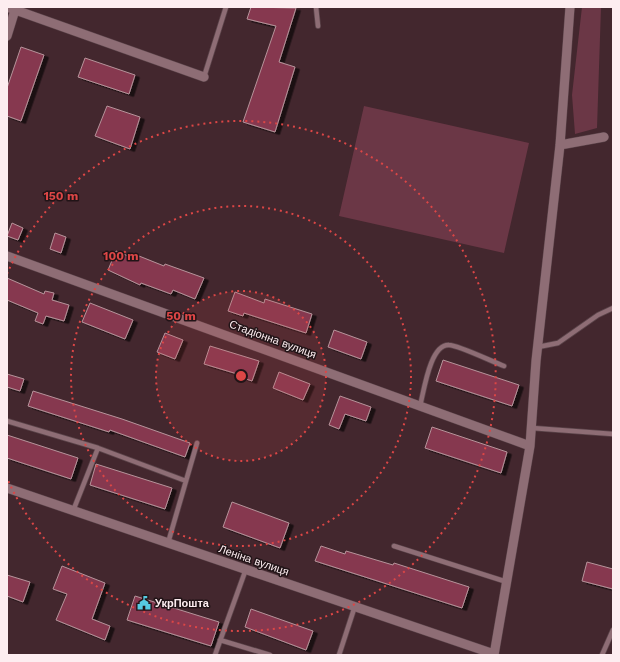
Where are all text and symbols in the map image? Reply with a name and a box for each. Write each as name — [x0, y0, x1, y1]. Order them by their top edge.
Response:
text: 150 m — [44, 189, 78, 203]
text: 100 m — [103, 249, 139, 263]
text: 50 m — [166, 309, 196, 323]
street label: Стадіонна вулиця — [228, 318, 318, 361]
centre of rings — [234, 369, 248, 383]
street label: Леніна вулиця — [217, 542, 291, 579]
public building icon: УкрПошта — [136, 595, 152, 611]
place label: УкрПошта — [155, 597, 210, 610]

